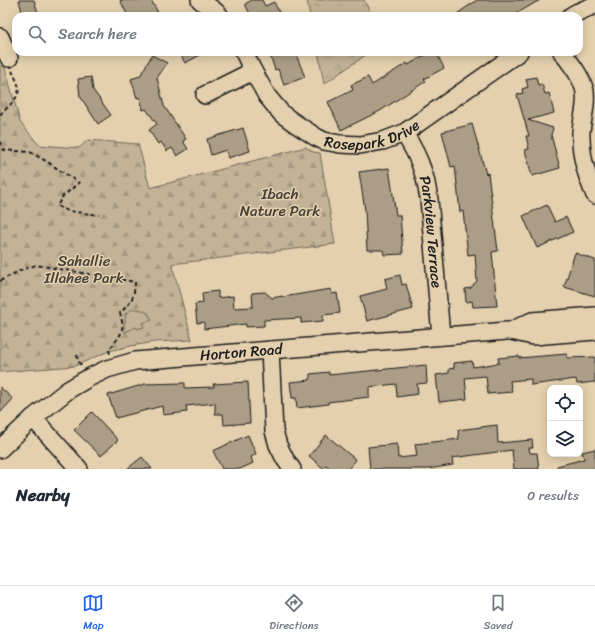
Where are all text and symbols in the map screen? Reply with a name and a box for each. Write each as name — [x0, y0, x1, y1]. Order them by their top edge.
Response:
search box — [12, 12, 583, 56]
text: Search here — [58, 21, 137, 47]
icon: search — [26, 23, 48, 45]
street label: Rosepark Drive — [322, 112, 426, 158]
street label: Parkview Terrace — [412, 173, 450, 289]
park label: Ibach Nature Park — [240, 181, 321, 224]
park label: Sahallie Illahee Park — [43, 248, 124, 291]
street label: Horton Road — [199, 336, 284, 369]
map controls — [547, 385, 583, 457]
button: locate — [547, 385, 583, 421]
button: layers — [547, 421, 583, 457]
text: Nearby — [16, 480, 70, 510]
text: 0 results — [527, 484, 579, 507]
tab: Map — [82, 592, 104, 635]
tab: Directions — [269, 592, 319, 635]
tab: Saved — [484, 592, 513, 635]

